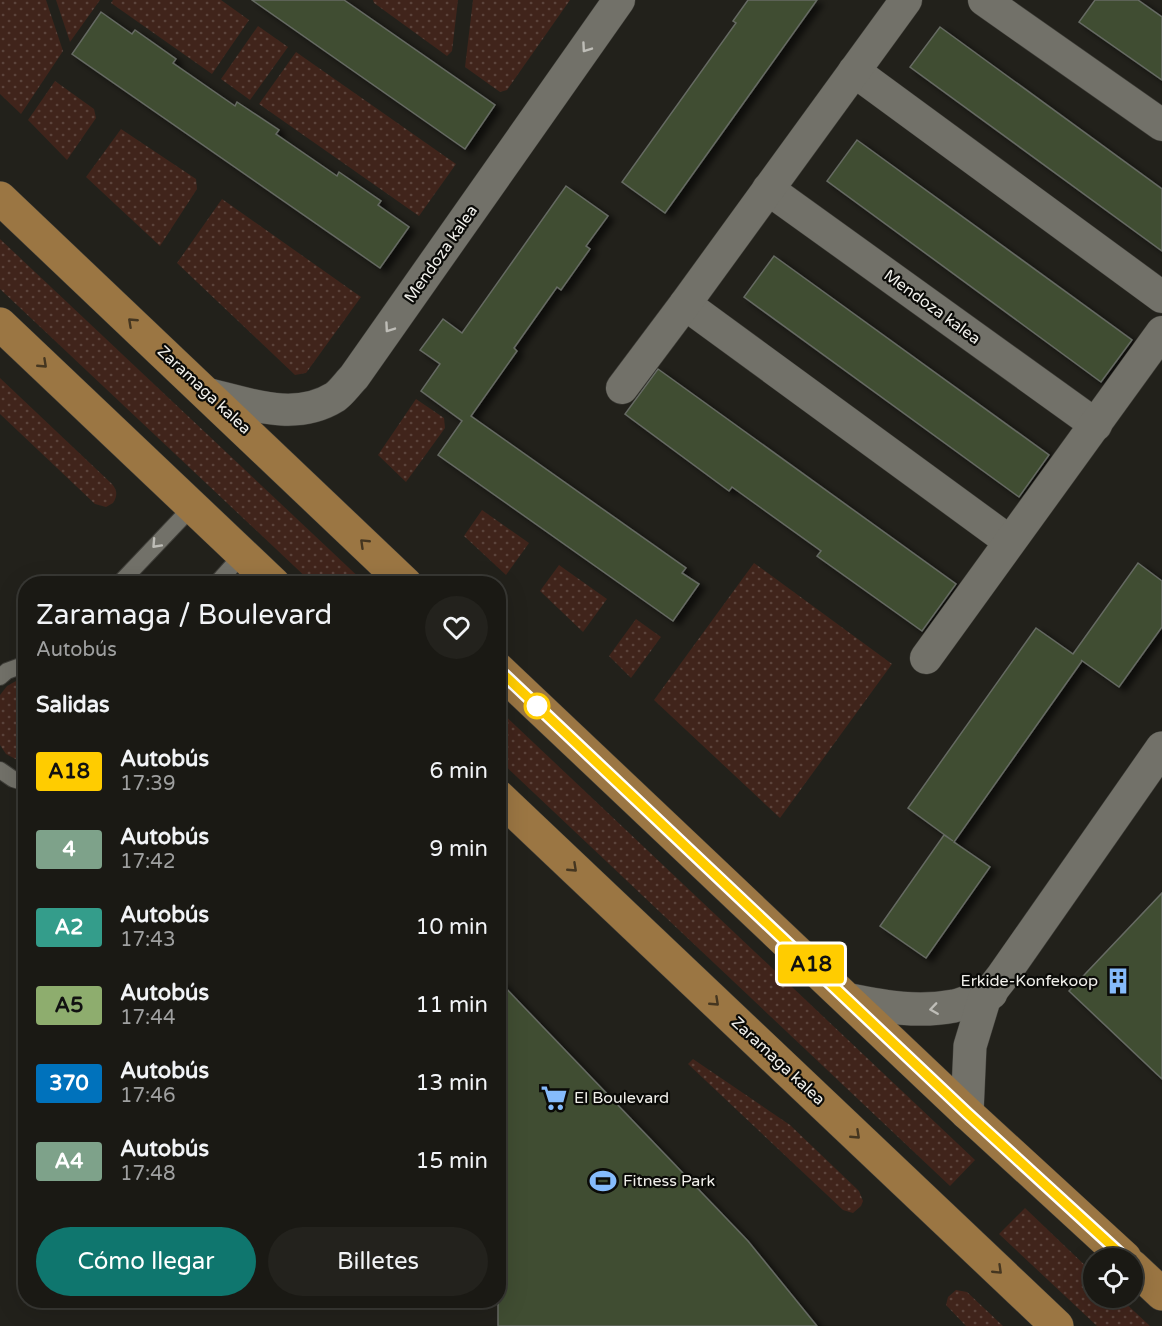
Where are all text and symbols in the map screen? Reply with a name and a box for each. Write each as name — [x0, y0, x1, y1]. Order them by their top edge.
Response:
one-way arrow — [582, 41, 593, 52]
street label: Mendoza kalea — [400, 201, 482, 307]
street label: Mendoza kalea — [880, 265, 984, 349]
one-way arrow — [128, 318, 139, 329]
one-way arrow — [385, 321, 396, 332]
street label: Zaramaga kalea — [153, 341, 255, 439]
one-way arrow — [35, 357, 46, 368]
one-way arrow — [152, 538, 163, 548]
one-way arrow — [360, 539, 371, 550]
button: heart — [425, 596, 488, 659]
text: Zaramaga / Boulevard — [36, 598, 332, 632]
text: Autobús — [36, 638, 117, 662]
text: Salidas — [36, 692, 110, 718]
unlabelled marker — [524, 693, 550, 719]
text: Autobús — [120, 746, 209, 772]
text: 6 min — [429, 758, 488, 784]
text: A18 — [48, 759, 90, 784]
text: 17:39 — [120, 772, 176, 796]
text: Autobús — [120, 824, 209, 850]
text: 9 min — [429, 836, 488, 862]
text: 4 — [62, 837, 76, 862]
text: 17:42 — [120, 850, 175, 874]
one-way arrow — [566, 860, 577, 871]
text: Autobús — [120, 902, 209, 928]
text: 10 min — [416, 914, 488, 940]
text: A2 — [55, 915, 83, 940]
text: 17:43 — [120, 928, 175, 952]
line badge: A18 — [776, 944, 846, 984]
text: A18 — [790, 952, 832, 977]
building icon: Erkide-Konfekoop — [1103, 966, 1133, 996]
place label: Erkide-Konfekoop — [961, 971, 1098, 991]
text: Autobús — [120, 980, 209, 1006]
text: 11 min — [416, 992, 488, 1018]
text: A5 — [55, 993, 83, 1018]
one-way arrow — [707, 994, 718, 1005]
one-way arrow — [930, 1002, 939, 1014]
text: 17:44 — [120, 1006, 175, 1030]
street label: Zaramaga kalea — [727, 1012, 829, 1110]
text: Autobús — [120, 1058, 209, 1084]
text: 13 min — [416, 1070, 488, 1096]
text: 370 — [49, 1071, 89, 1096]
supermarket icon: El Boulevard — [539, 1083, 569, 1113]
text: 17:46 — [120, 1084, 175, 1108]
place label: El Boulevard — [574, 1088, 669, 1108]
one-way arrow — [849, 1128, 860, 1139]
text: Autobús — [120, 1136, 209, 1162]
text: 15 min — [416, 1148, 488, 1174]
text: A4 — [55, 1149, 83, 1174]
text: 17:48 — [120, 1162, 175, 1186]
sports icon: Fitness Park — [588, 1166, 618, 1196]
place label: Fitness Park — [623, 1171, 715, 1191]
button: Cómo llegar — [36, 1227, 256, 1296]
button: Billetes — [268, 1227, 488, 1296]
map controls — [1083, 1248, 1143, 1308]
button: locate — [1083, 1248, 1143, 1308]
one-way arrow — [990, 1262, 1001, 1273]

